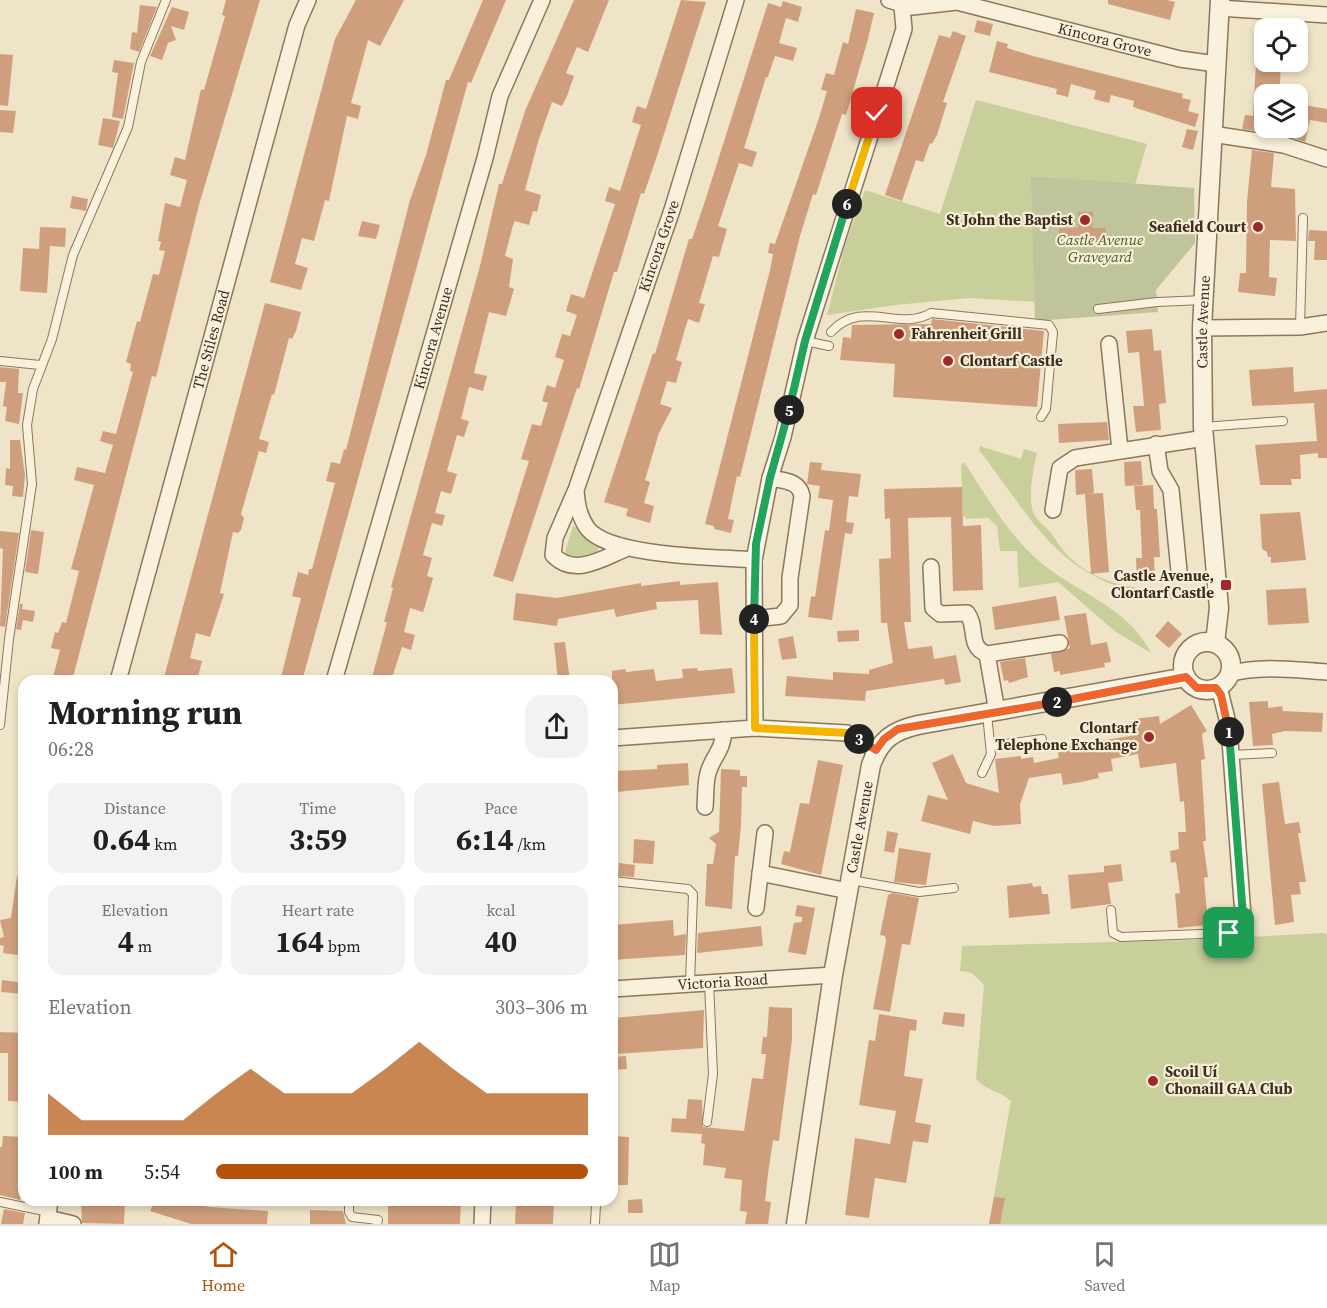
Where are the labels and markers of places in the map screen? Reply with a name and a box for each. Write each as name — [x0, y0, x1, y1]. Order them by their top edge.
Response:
pin — [851, 87, 902, 138]
pin: 6 — [832, 189, 862, 219]
place label: St John the Baptist — [946, 209, 1074, 230]
marker: St John the Baptist — [1078, 213, 1092, 227]
place label: Seafield Court — [1149, 216, 1247, 237]
marker: Seafield Court — [1251, 220, 1265, 234]
place label: Fahrenheit Grill — [911, 323, 1022, 344]
marker: Fahrenheit Grill — [892, 327, 906, 341]
place label: Clontarf Castle — [960, 350, 1063, 371]
marker: Clontarf Castle — [941, 354, 955, 368]
pin: 5 — [774, 395, 804, 425]
place label: Castle Avenue, Clontarf Castle — [1111, 565, 1214, 603]
marker: Castle Avenue, Clontarf Castle — [1219, 578, 1233, 592]
pin: 4 — [739, 604, 769, 634]
pin: 2 — [1042, 687, 1072, 717]
place label: Clontarf Telephone Exchange — [995, 717, 1139, 755]
pin: 1 — [1214, 717, 1244, 747]
pin: 3 — [844, 724, 874, 754]
marker: Clontarf Telephone Exchange — [1142, 730, 1156, 744]
pin — [1203, 907, 1254, 958]
place label: Scoil Uí Chonaill GAA Club — [1165, 1061, 1292, 1099]
marker: Scoil Uí Chonaill GAA Club — [1146, 1074, 1160, 1088]

